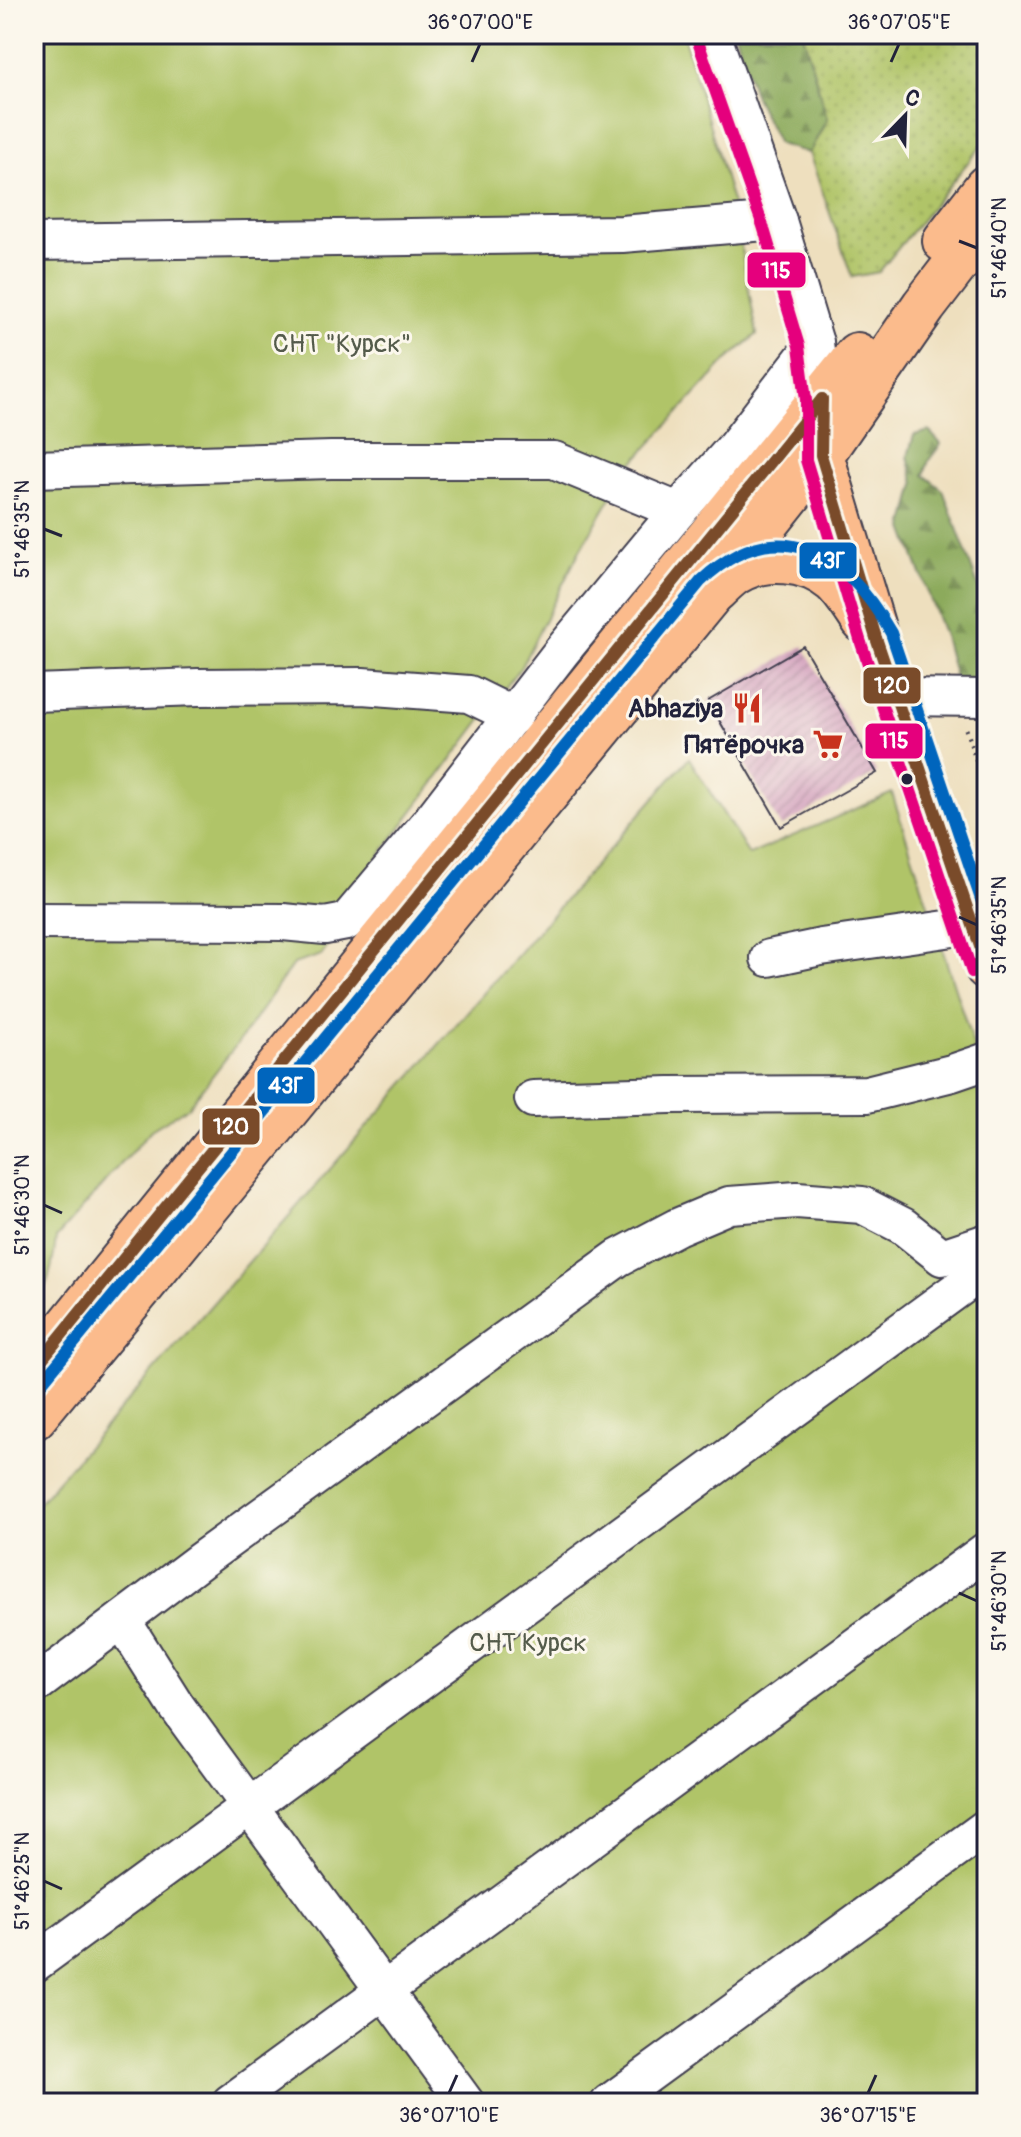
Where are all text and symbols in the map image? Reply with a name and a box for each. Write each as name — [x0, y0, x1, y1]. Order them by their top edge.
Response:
text: 36°07'00"E — [427, 10, 533, 35]
text: 36°07'05"E — [848, 10, 950, 35]
north arrow — [865, 76, 945, 156]
text: С — [901, 83, 925, 114]
text: 51°46'40"N — [987, 197, 1012, 299]
line badge: 115 — [746, 251, 807, 289]
text: 115 — [761, 257, 791, 285]
park label: СНТ "Курск" — [273, 328, 411, 360]
text: 51°46'35"N — [10, 480, 35, 578]
line badge: 43Г — [798, 541, 858, 580]
text: 43Г — [810, 547, 846, 575]
line badge: 120 — [862, 666, 922, 705]
text: 120 — [874, 672, 910, 700]
restaurant icon: Abhaziya — [730, 691, 764, 725]
place label: Abhaziya — [628, 693, 723, 725]
line badge: 115 — [864, 722, 924, 760]
supermarket icon: Пятёрочка — [811, 727, 845, 761]
text: 115 — [879, 727, 909, 755]
place label: Пятёрочка — [684, 729, 804, 761]
unlabelled marker — [899, 771, 915, 787]
text: 51°46'35"N — [987, 876, 1012, 974]
line badge: 43Г — [256, 1066, 316, 1105]
text: 43Г — [268, 1072, 304, 1100]
line badge: 120 — [201, 1107, 261, 1146]
text: 120 — [213, 1113, 249, 1141]
text: 51°46'30"N — [10, 1154, 35, 1256]
text: 51°46'30"N — [987, 1550, 1012, 1652]
park label: СНТ Курск — [469, 1627, 587, 1659]
text: 51°46'25"N — [10, 1832, 35, 1930]
text: 36°07'10"E — [399, 2103, 499, 2128]
text: 36°07'15"E — [820, 2103, 916, 2128]

